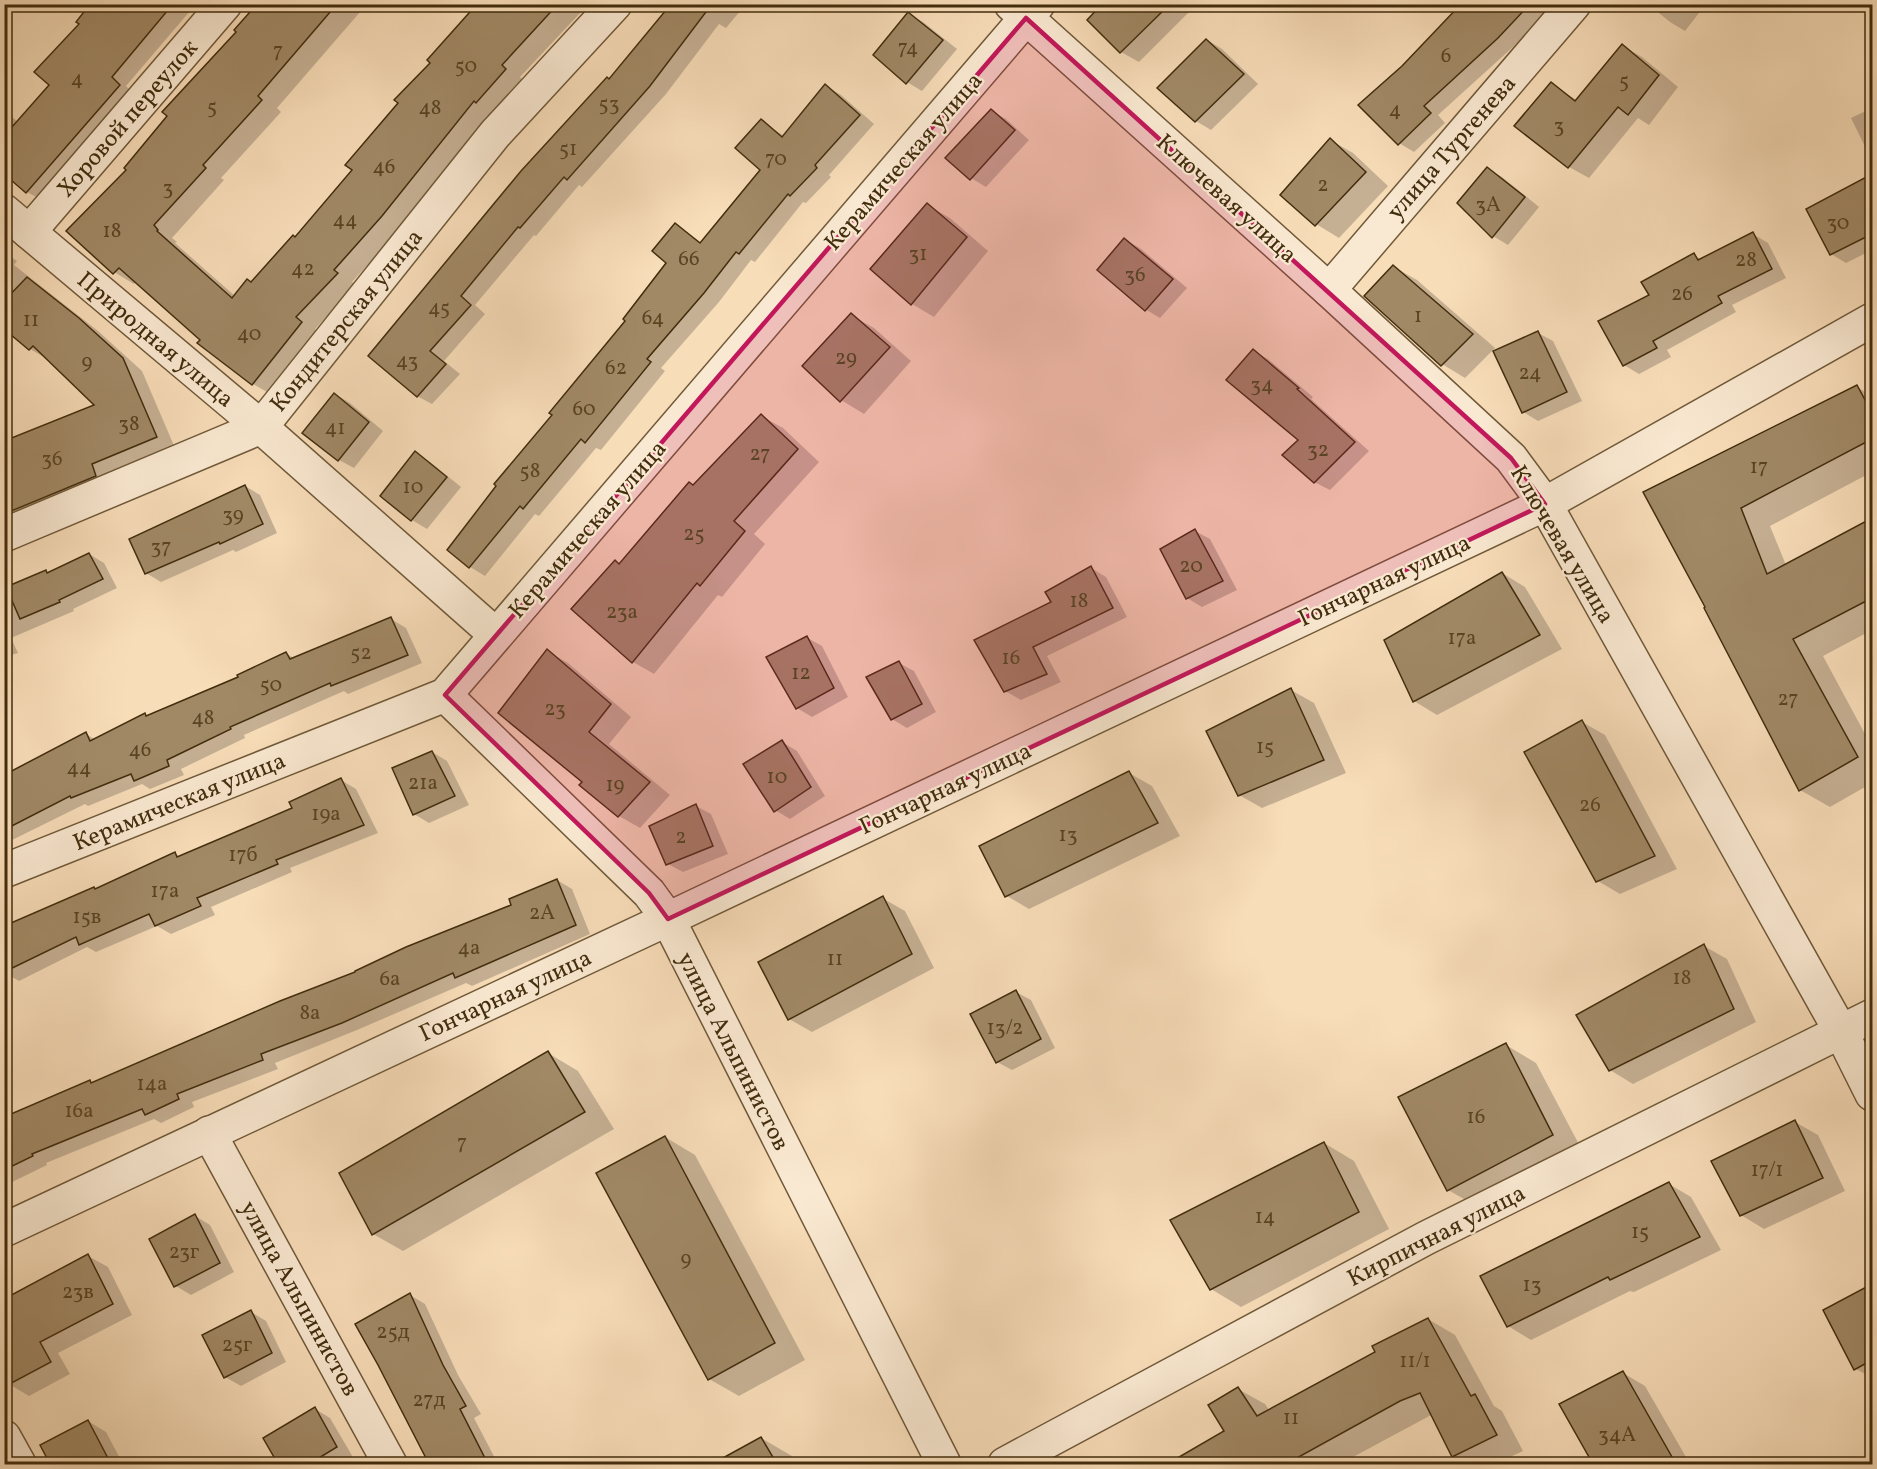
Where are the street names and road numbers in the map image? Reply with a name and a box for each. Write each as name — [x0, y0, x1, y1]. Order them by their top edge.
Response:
street label: Хоровой переулок — [50, 33, 207, 206]
street label: Керамическая улица — [817, 66, 992, 259]
street label: улица Тургенева — [1380, 68, 1525, 228]
street label: Ключевая улица — [1148, 127, 1304, 272]
street label: Кондитерская улица — [263, 222, 432, 420]
street label: Природная улица — [69, 264, 241, 417]
street label: Керамическая улица — [501, 434, 676, 627]
street label: Ключевая улица — [1501, 459, 1622, 631]
street label: Гончарная улица — [1293, 527, 1477, 637]
street label: Гончарная улица — [854, 735, 1038, 845]
street label: Керамическая улица — [68, 745, 291, 861]
street label: Гончарная улица — [414, 942, 598, 1052]
street label: улица Альпинистов — [667, 947, 797, 1157]
street label: Кирпичная улица — [1342, 1177, 1532, 1296]
street label: улица Альпинистов — [230, 1195, 366, 1403]

